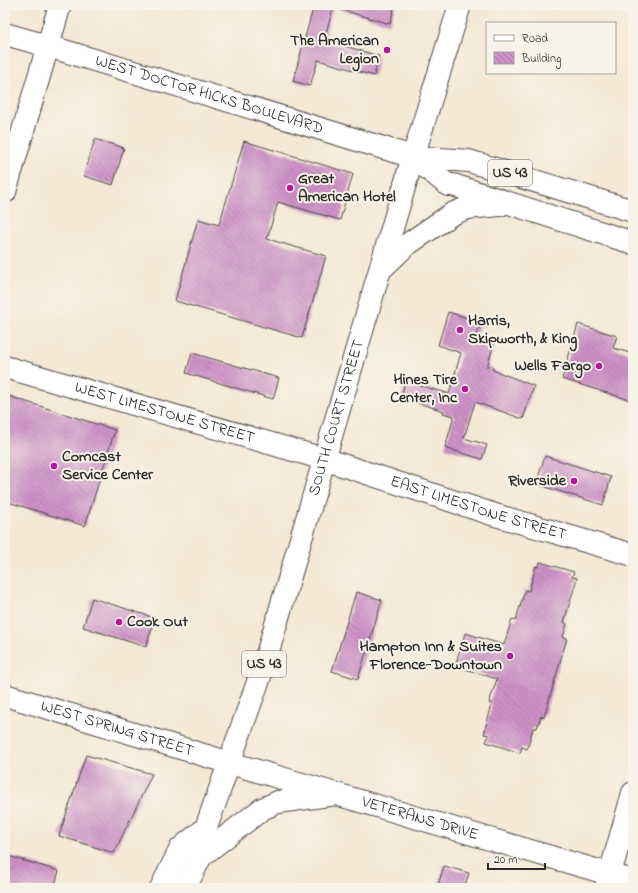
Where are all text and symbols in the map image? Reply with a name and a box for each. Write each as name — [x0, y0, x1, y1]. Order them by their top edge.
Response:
legend — [486, 22, 616, 74]
place label: The American Legion — [290, 29, 379, 72]
text: Road — [522, 30, 548, 48]
marker: The American Legion — [382, 45, 392, 55]
street label: WEST DOCTOR HICKS BOULEVARD — [92, 49, 326, 141]
text: Building — [521, 50, 561, 69]
road number: US 43 — [488, 160, 532, 186]
place label: Great American Hotel — [298, 167, 396, 209]
marker: Great American Hotel — [285, 183, 295, 193]
place label: Harris, Skipworth, & King — [468, 309, 577, 352]
marker: Harris, Skipworth, & King — [455, 325, 465, 335]
street label: SOUTH COURT STREET — [302, 337, 371, 498]
place label: Wells Fargo — [514, 354, 591, 379]
marker: Wells Fargo — [594, 361, 604, 371]
place label: Hines Tire Center, Inc — [390, 368, 458, 410]
street label: WEST LIMESTONE STREET — [72, 376, 257, 450]
marker: Hines Tire Center, Inc — [460, 384, 470, 394]
place label: Comcast Service Center — [62, 445, 154, 487]
marker: Comcast Service Center — [49, 461, 59, 471]
street label: EAST LIMESTONE STREET — [387, 469, 569, 547]
place label: Riverside — [507, 469, 567, 493]
marker: Riverside — [569, 476, 579, 486]
place label: Cook Out — [127, 610, 189, 634]
marker: Cook Out — [114, 617, 124, 627]
place label: Hampton Inn & Suites Florence-Downtown — [360, 635, 502, 677]
road number: US 43 — [242, 651, 286, 677]
marker: Hampton Inn & Suites Florence-Downtown — [505, 651, 515, 661]
street label: WEST SPRING STREET — [38, 694, 196, 763]
street label: VETERANS DRIVE — [358, 790, 481, 847]
scale bar — [488, 845, 545, 871]
text: 20 m — [494, 851, 517, 869]

